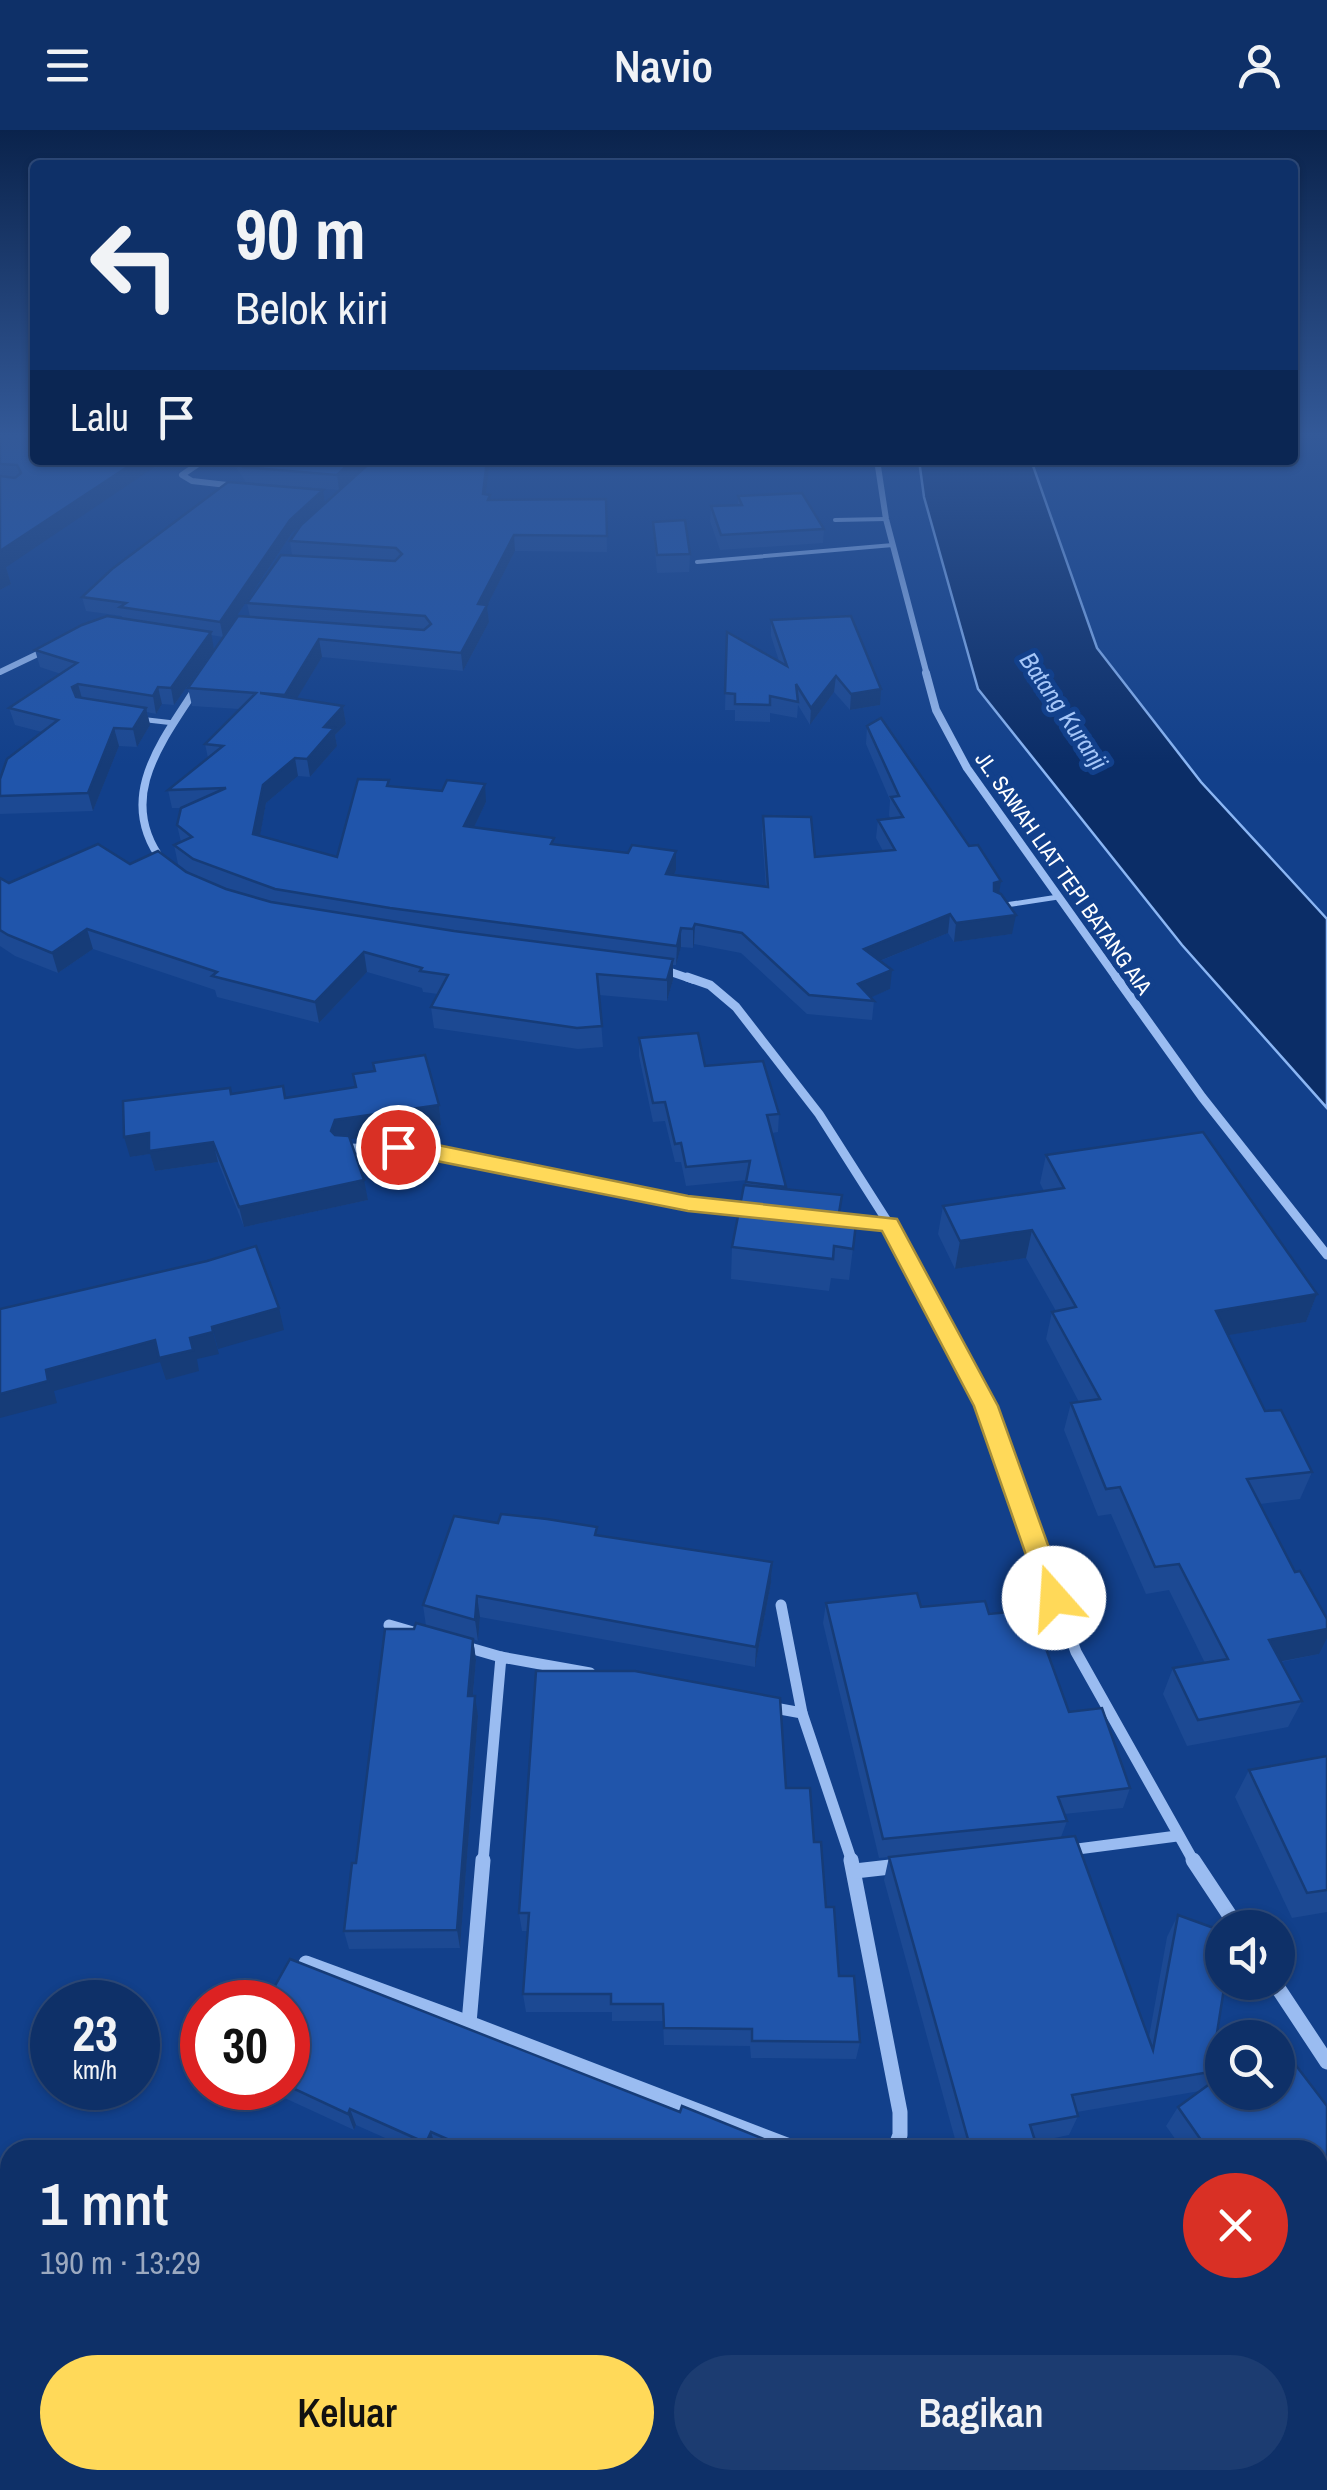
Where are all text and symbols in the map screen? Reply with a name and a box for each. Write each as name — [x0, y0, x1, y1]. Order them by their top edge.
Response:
text: Navio — [614, 35, 713, 96]
icon: menu — [40, 38, 95, 93]
icon: person — [1232, 38, 1287, 93]
text: 90 m — [235, 187, 366, 281]
icon: left — [70, 200, 200, 330]
text: Belok kiri — [235, 277, 389, 338]
icon: arrive — [149, 390, 204, 445]
text: Lalu — [70, 392, 129, 443]
water label: Batang Kuranji — [1012, 645, 1116, 777]
street label: JL. SAWAH LIAT TEPI BATANG AIA — [969, 746, 1160, 1001]
pin — [356, 1105, 441, 1190]
icon: arrive — [371, 1120, 426, 1175]
position arrow — [1002, 1546, 1106, 1650]
map controls — [1205, 1910, 1295, 2110]
button: sound — [1205, 1910, 1295, 2000]
speed limit sign: 30 — [180, 1980, 310, 2110]
text: 23 — [72, 1999, 118, 2067]
button: search — [1205, 2020, 1295, 2110]
text: km/h — [73, 2053, 117, 2087]
text: 1 mnt — [40, 2163, 168, 2244]
button: close — [1183, 2173, 1288, 2278]
text: 190 m · 13:29 — [40, 2241, 200, 2284]
button: Keluar — [40, 2355, 654, 2470]
button: Bagikan — [674, 2355, 1288, 2470]

